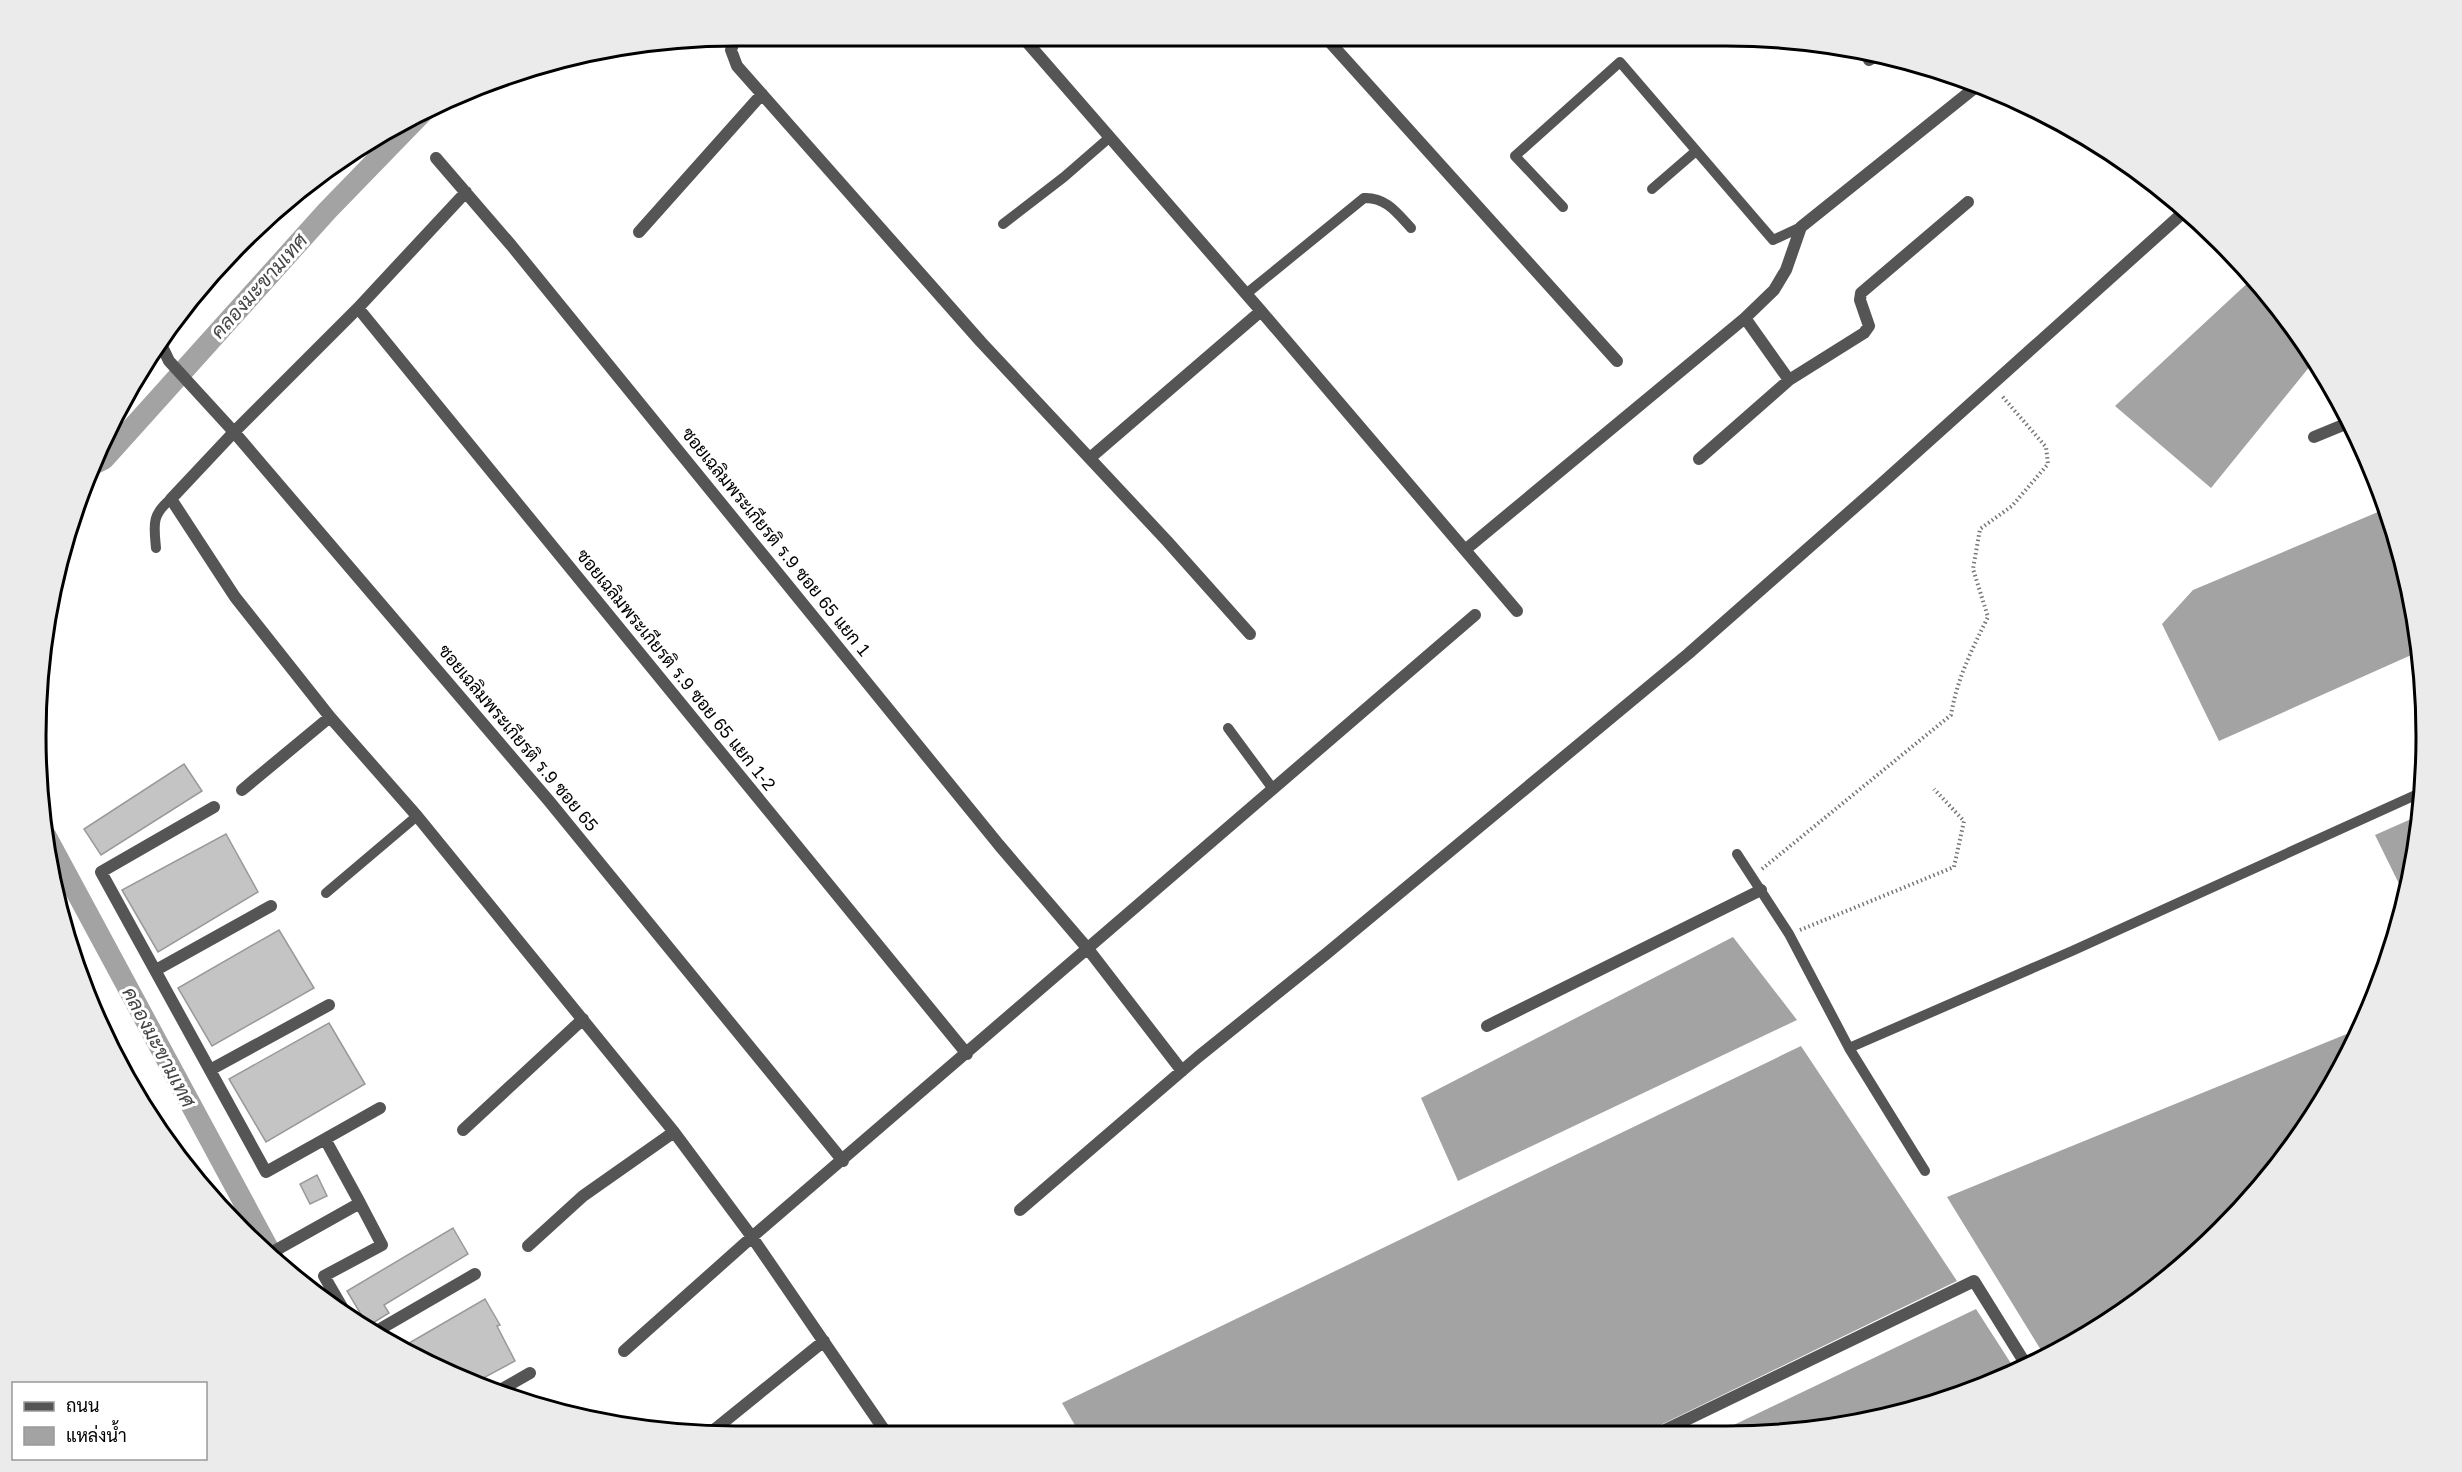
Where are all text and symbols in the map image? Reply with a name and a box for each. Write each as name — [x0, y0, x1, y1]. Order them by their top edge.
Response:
water label: คลองมะขามเทศ — [206, 229, 312, 343]
street label: ซอยเฉลิมพระเกียรติ ร.9 ซอย 65 แยก 1 — [678, 422, 877, 660]
street label: ซอยเฉลิมพระเกียรติ ร.9 ซอย 65 แยก 1-2 — [572, 544, 782, 795]
street label: ซอยเฉลิมพระเกียรติ ร.9 ซอย 65 — [434, 639, 604, 835]
water label: คลองมะขามเทศ — [118, 983, 200, 1112]
legend — [12, 1382, 207, 1460]
text: ถนน — [66, 1396, 99, 1416]
text: แหล่งน้ำ — [66, 1420, 127, 1446]

